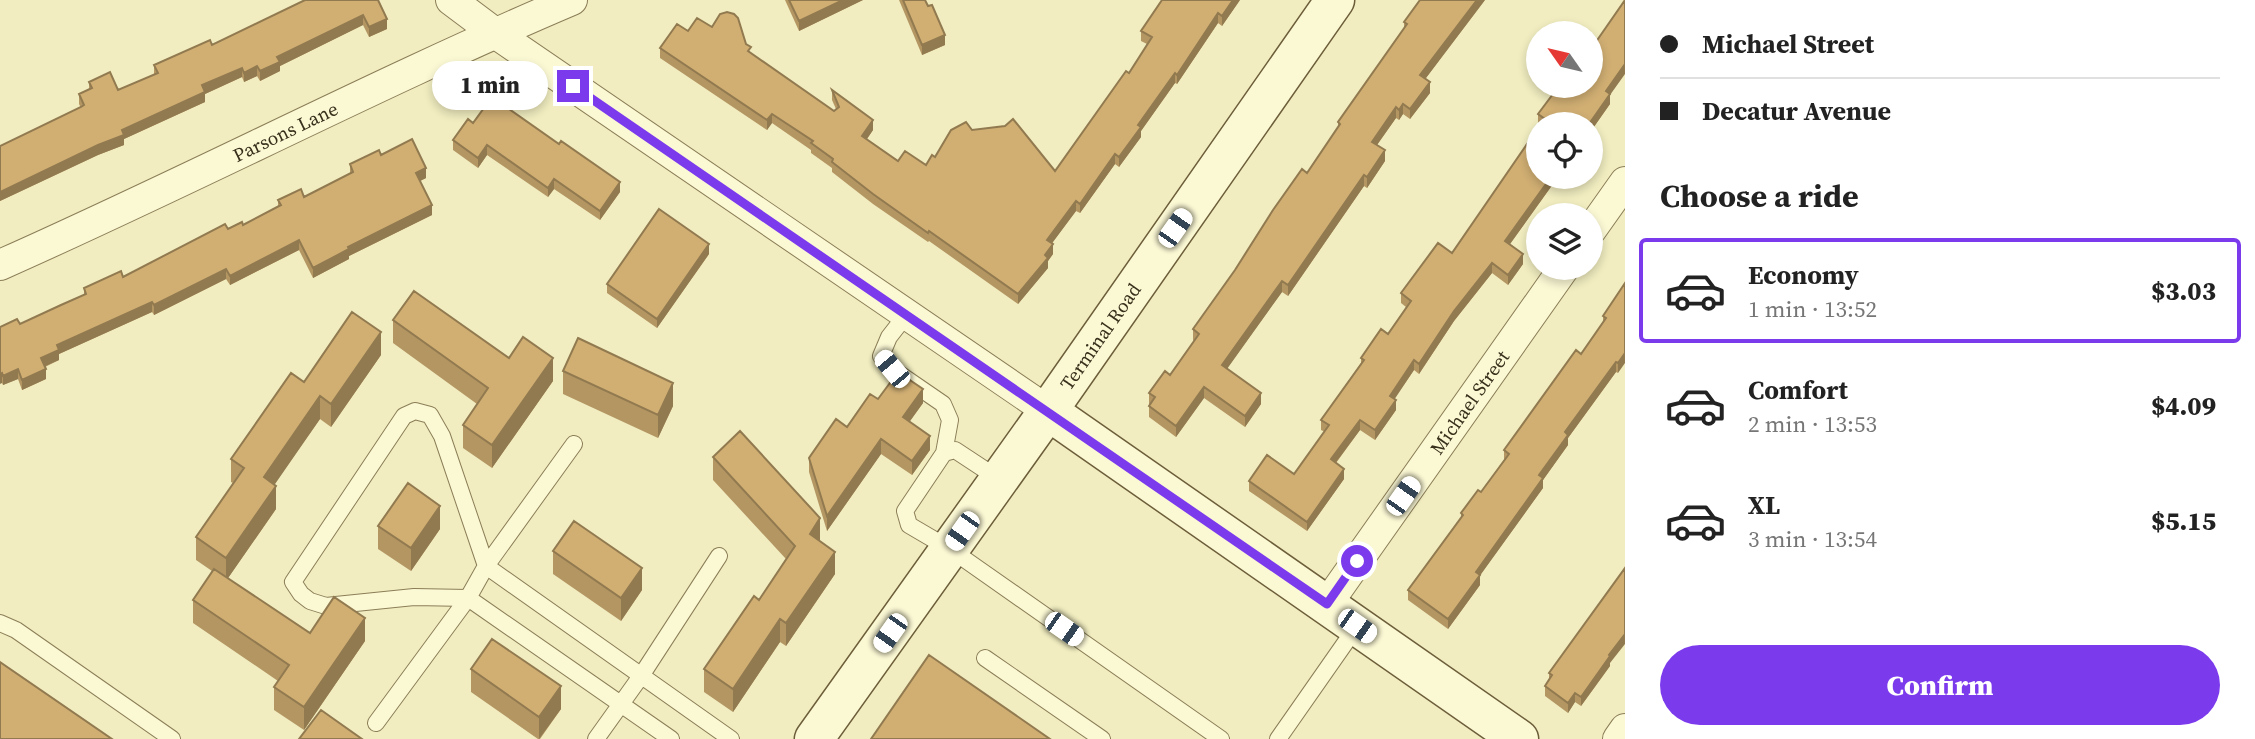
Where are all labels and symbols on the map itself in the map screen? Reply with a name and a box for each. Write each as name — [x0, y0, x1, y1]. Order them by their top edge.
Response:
north arrow — [1526, 21, 1603, 98]
callout: 1 min — [433, 62, 548, 110]
route end — [557, 70, 589, 102]
street label: Parsons Lane — [228, 95, 342, 168]
car — [1155, 205, 1196, 251]
street label: Terminal Road — [1054, 277, 1147, 395]
street label: Michael Street — [1424, 344, 1516, 459]
car — [871, 346, 914, 392]
car — [1383, 473, 1424, 519]
car — [942, 508, 983, 554]
route start — [1341, 545, 1373, 577]
car — [1334, 605, 1381, 647]
car — [1041, 608, 1088, 650]
car — [870, 610, 911, 656]

